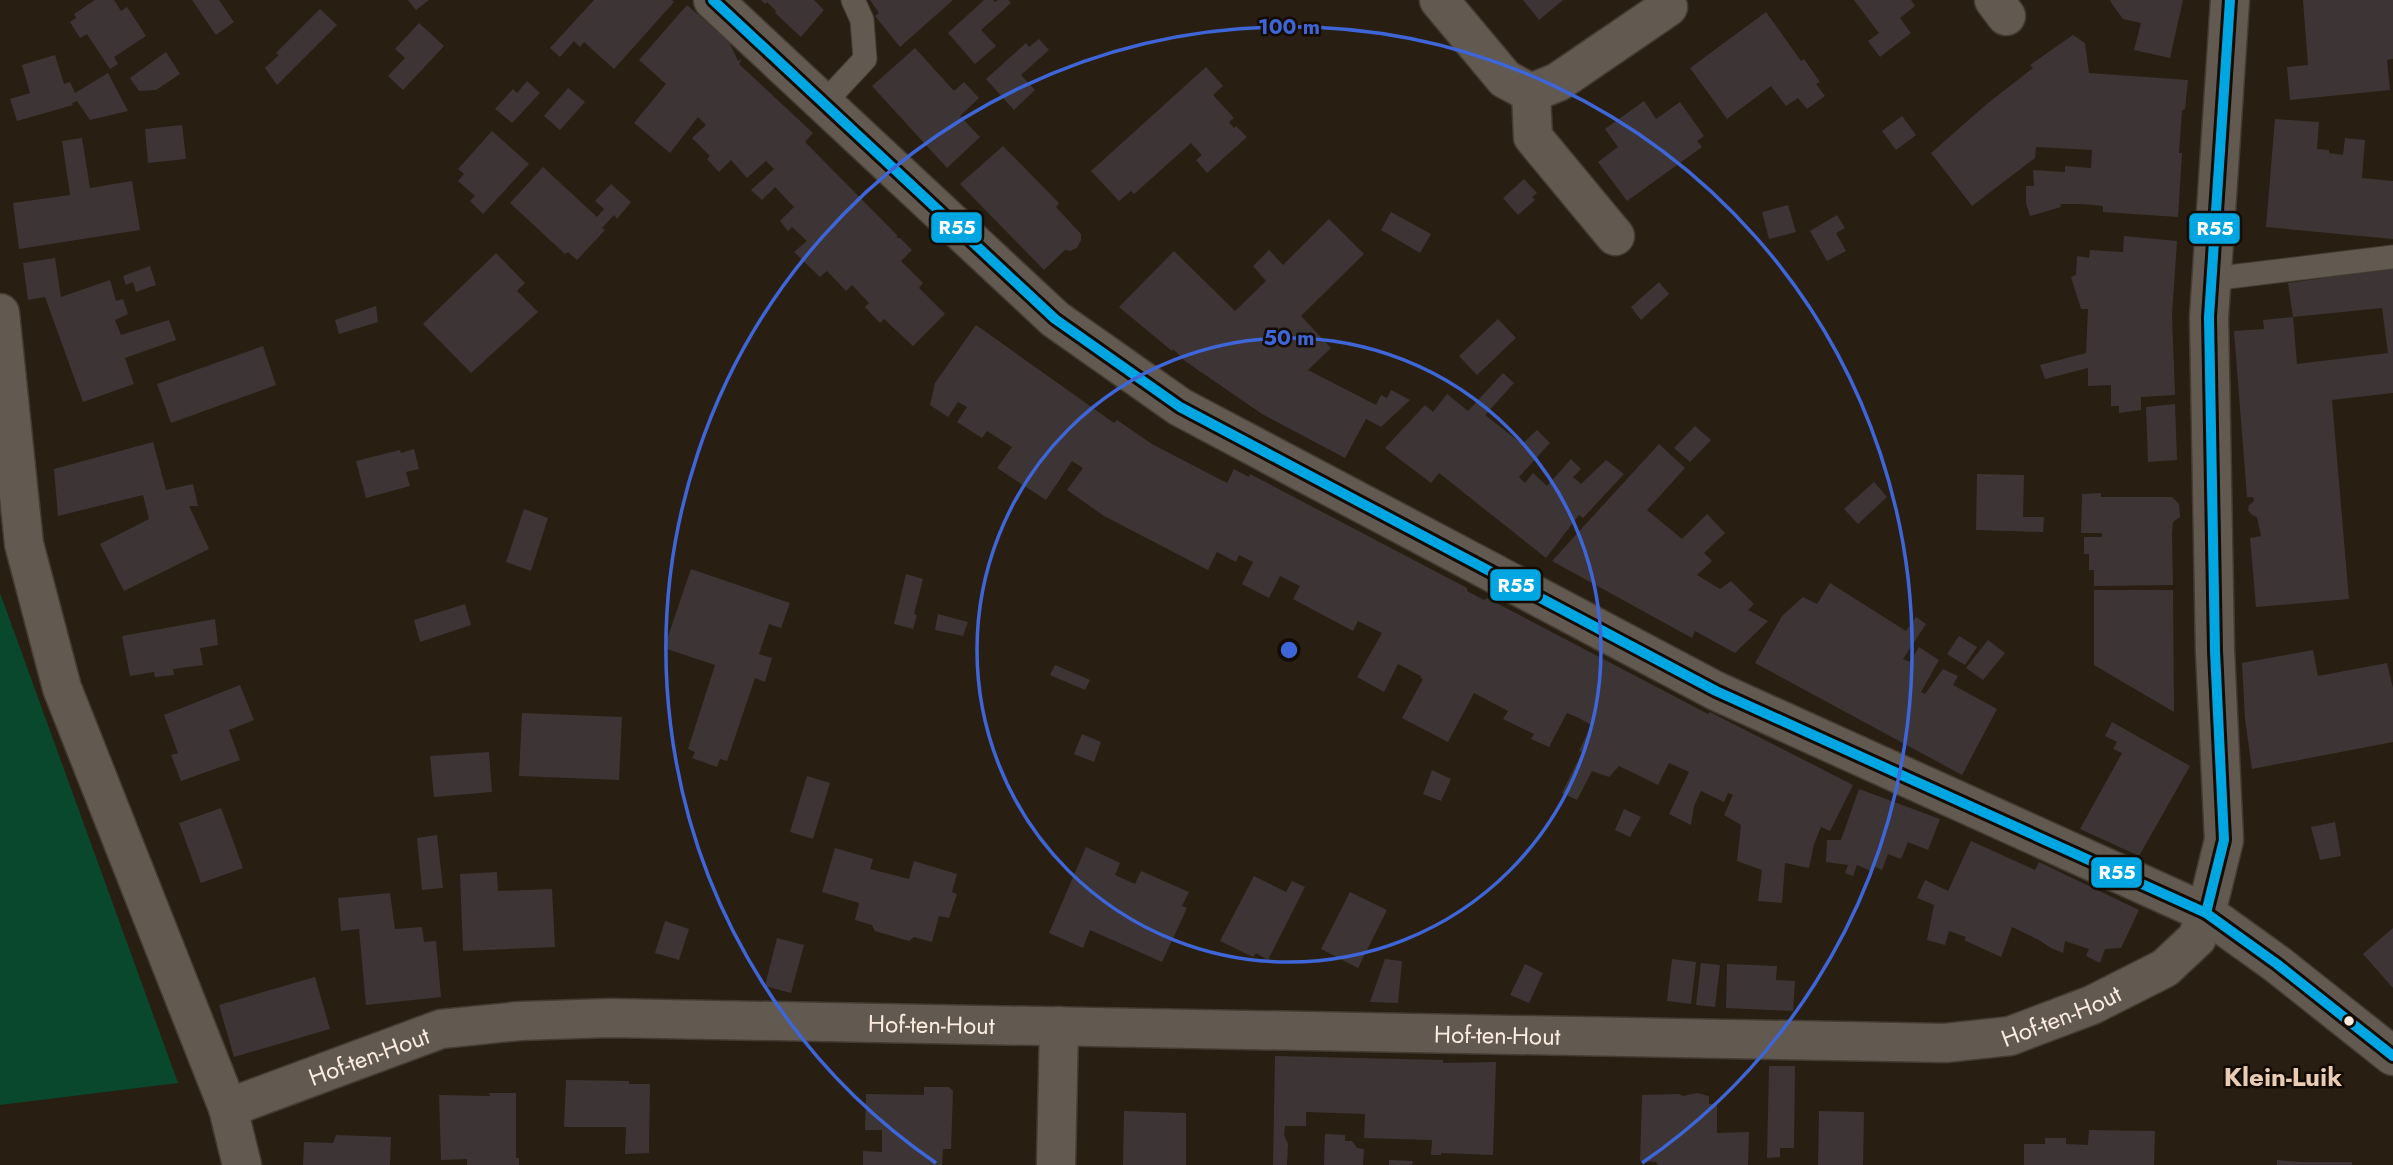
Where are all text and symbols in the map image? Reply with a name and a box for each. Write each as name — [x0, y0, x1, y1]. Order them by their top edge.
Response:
text: 100 m — [1258, 12, 1320, 42]
line badge: R55 — [930, 211, 983, 244]
line badge: R55 — [2188, 212, 2241, 245]
text: R55 — [939, 214, 975, 241]
text: R55 — [2197, 215, 2233, 242]
text: 50 m — [1264, 323, 1314, 353]
line badge: R55 — [1489, 568, 1542, 602]
text: R55 — [1498, 572, 1534, 599]
centre of rings — [1277, 638, 1301, 662]
line badge: R55 — [2090, 856, 2143, 889]
text: R55 — [2099, 859, 2135, 886]
street label: Hof-ten-Hout — [1996, 976, 2127, 1055]
street label: Hof-ten-Hout — [868, 1005, 995, 1043]
unlabelled marker — [2342, 1014, 2356, 1028]
street label: Hof-ten-Hout — [1434, 1016, 1561, 1053]
street label: Hof-ten-Hout — [303, 1017, 434, 1094]
district label: Klein-Luik — [2224, 1058, 2342, 1096]

